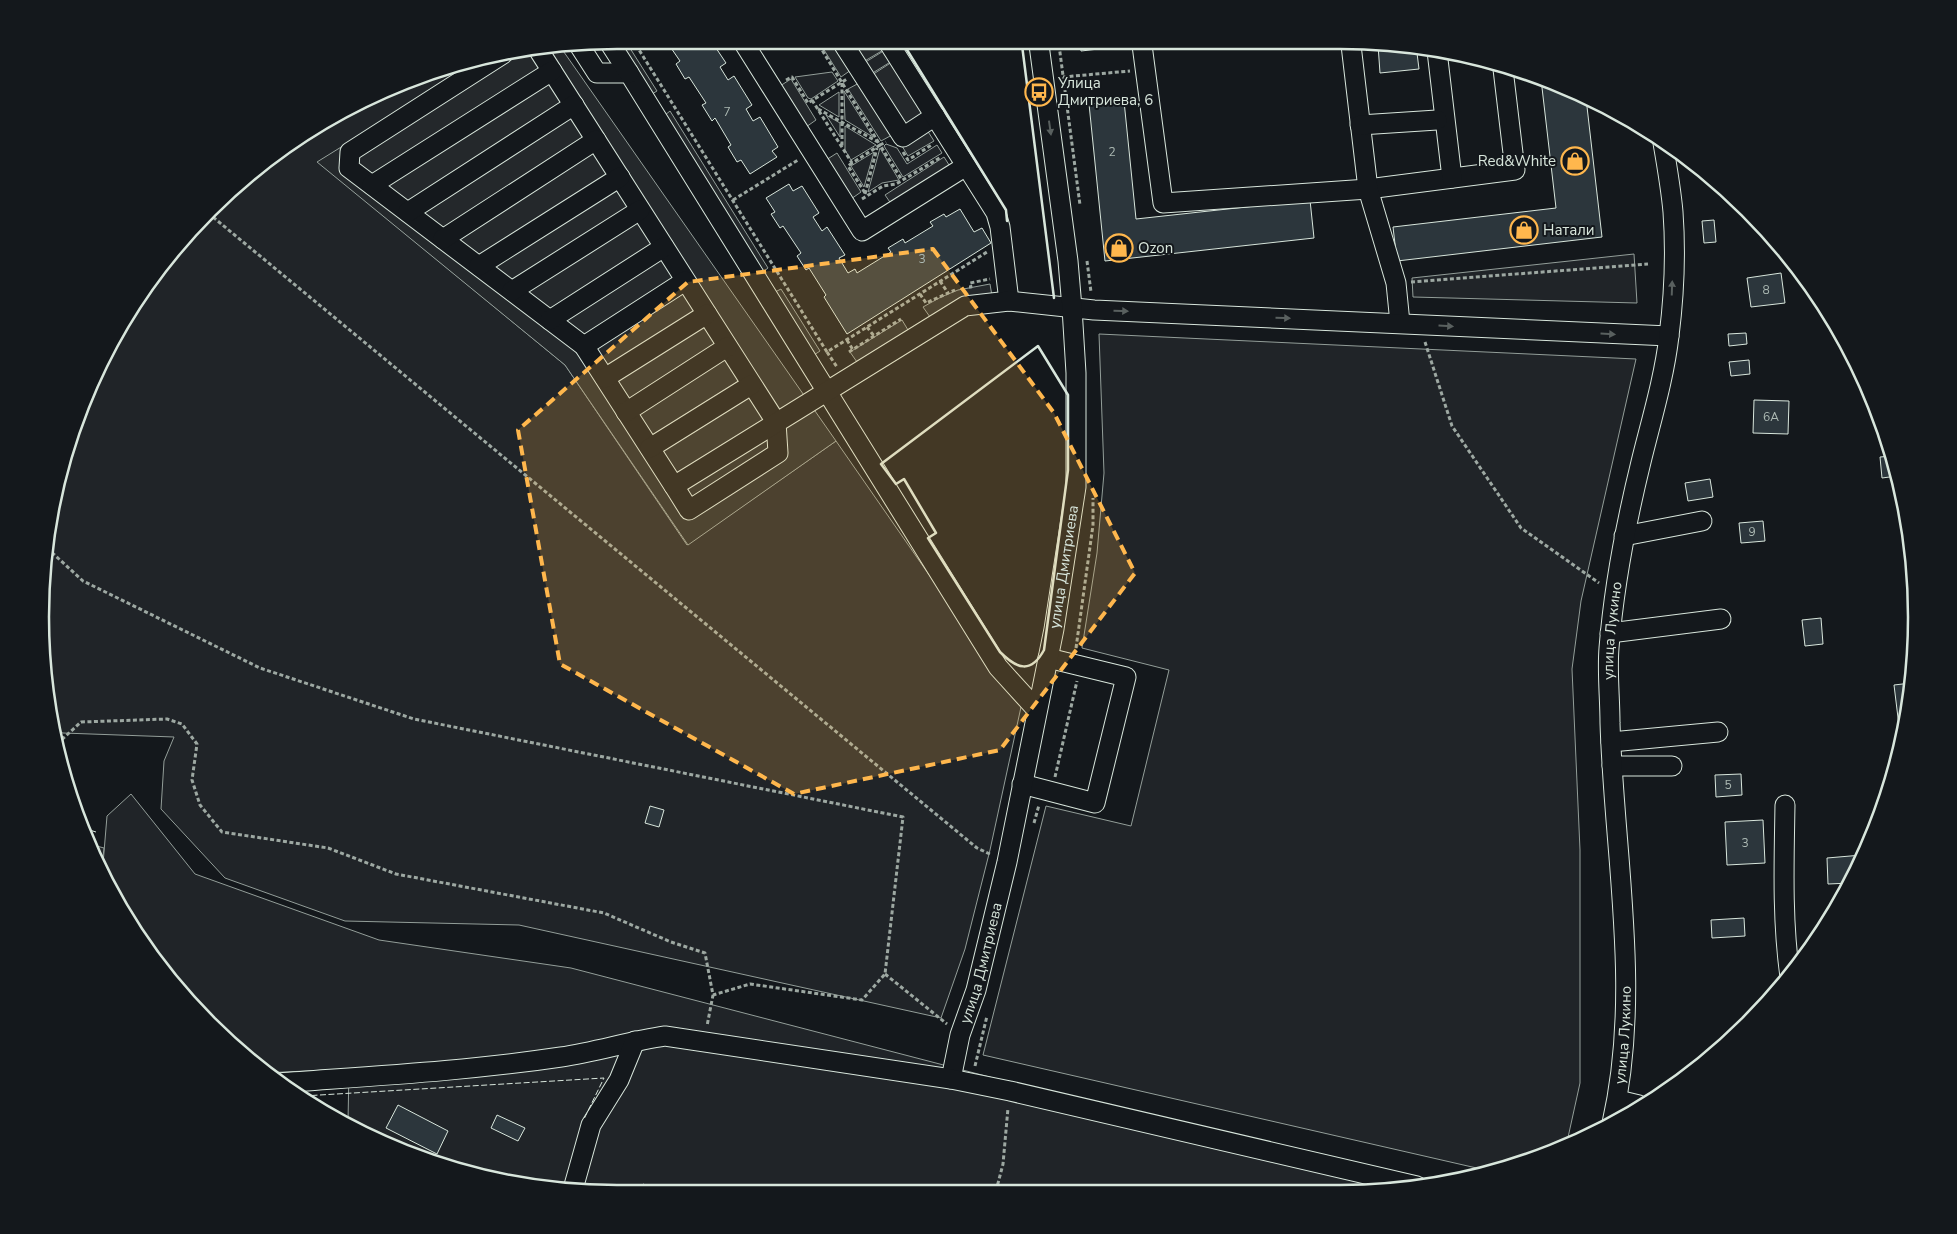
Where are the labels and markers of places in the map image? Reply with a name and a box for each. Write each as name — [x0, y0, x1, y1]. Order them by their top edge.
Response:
place label: Улица Дмитриева, 6 — [1057, 73, 1153, 110]
bus stop icon: Улица Дмитриева, 6 — [1024, 77, 1054, 107]
shop icon: Red&White — [1560, 146, 1590, 176]
place label: Red&White — [1478, 151, 1556, 171]
shop icon: Натали — [1509, 215, 1539, 245]
place label: Натали — [1543, 220, 1595, 240]
shop icon: Ozon — [1104, 233, 1134, 263]
place label: Ozon — [1138, 238, 1173, 258]

